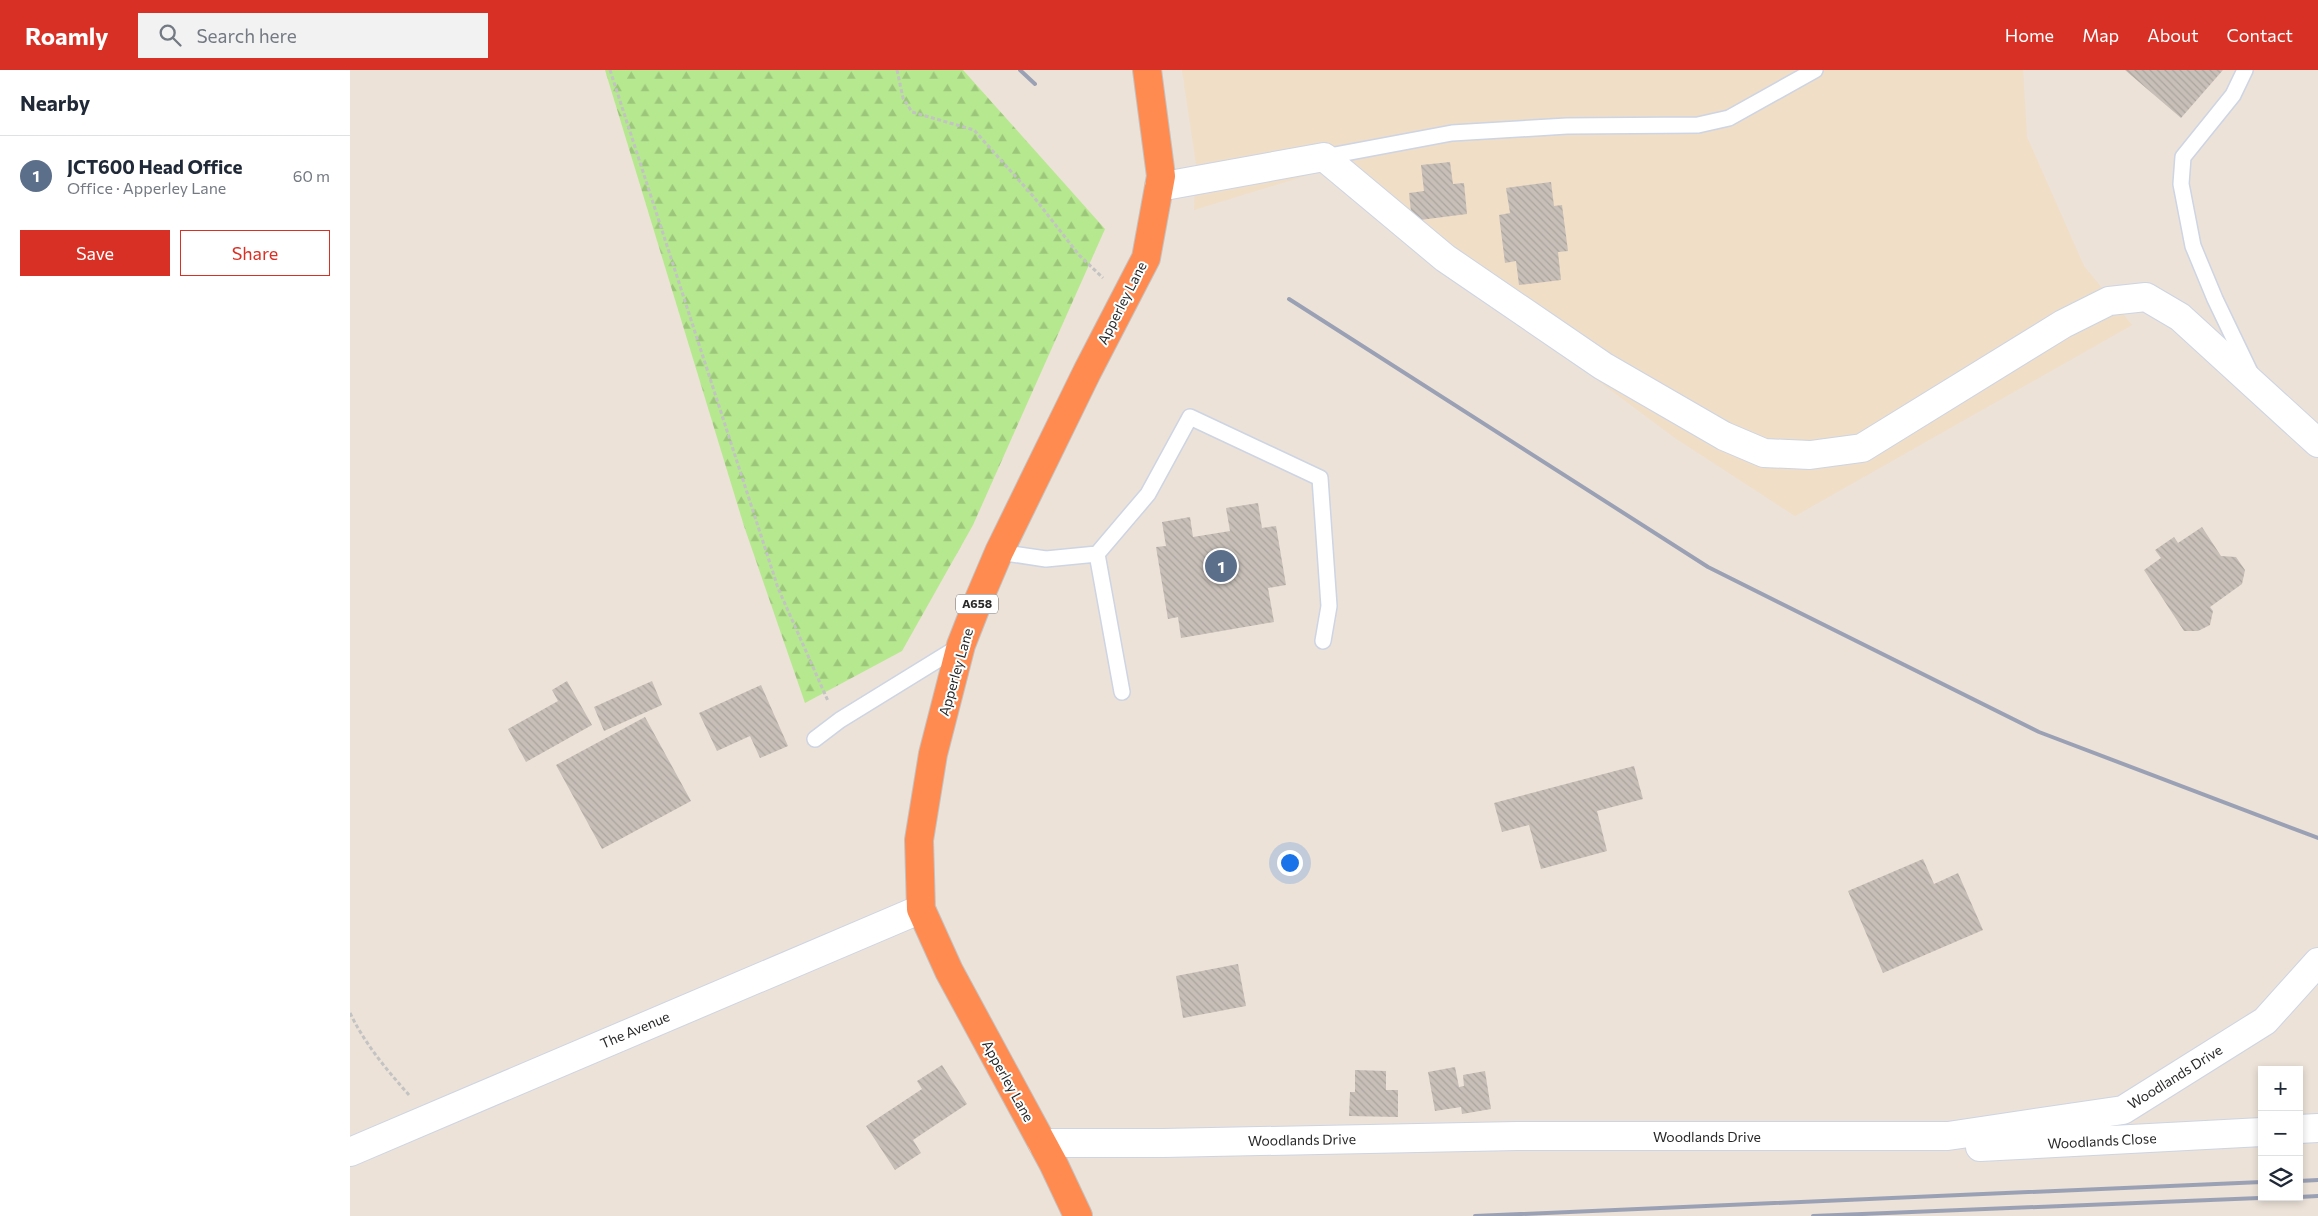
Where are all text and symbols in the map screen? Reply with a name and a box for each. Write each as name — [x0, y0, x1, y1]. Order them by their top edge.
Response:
search box — [138, 13, 488, 58]
text: Roamly — [25, 21, 108, 50]
icon: search — [156, 21, 184, 49]
text: Search here — [196, 24, 297, 47]
text: Home — [2005, 24, 2054, 46]
text: Map — [2082, 24, 2119, 46]
text: About — [2147, 24, 2199, 46]
text: Contact — [2227, 24, 2293, 46]
text: Nearby — [20, 90, 90, 115]
text: JCT600 Head Office — [67, 155, 243, 178]
text: 1 — [32, 166, 40, 185]
text: 60 m — [293, 166, 330, 185]
text: Office · Apperley Lane — [67, 178, 226, 197]
button: Save — [20, 230, 170, 276]
button: Share — [180, 230, 330, 276]
street label: Apperley Lane — [1093, 259, 1150, 347]
pin: 1 — [1205, 547, 1237, 585]
road number: A658 — [956, 594, 998, 614]
street label: Apperley Lane — [935, 626, 976, 718]
your location — [1277, 850, 1303, 876]
street label: The Avenue — [598, 1007, 672, 1052]
street label: Apperley Lane — [979, 1037, 1038, 1125]
street label: Woodlands Drive — [2124, 1041, 2225, 1112]
map controls — [2258, 1066, 2303, 1201]
button: + — [2258, 1066, 2303, 1111]
button: − — [2258, 1111, 2303, 1156]
street label: Woodlands Drive — [1653, 1128, 1761, 1145]
street label: Woodlands Close — [2047, 1129, 2157, 1152]
street label: Woodlands Drive — [1248, 1130, 1356, 1149]
button: layers — [2258, 1156, 2303, 1201]

